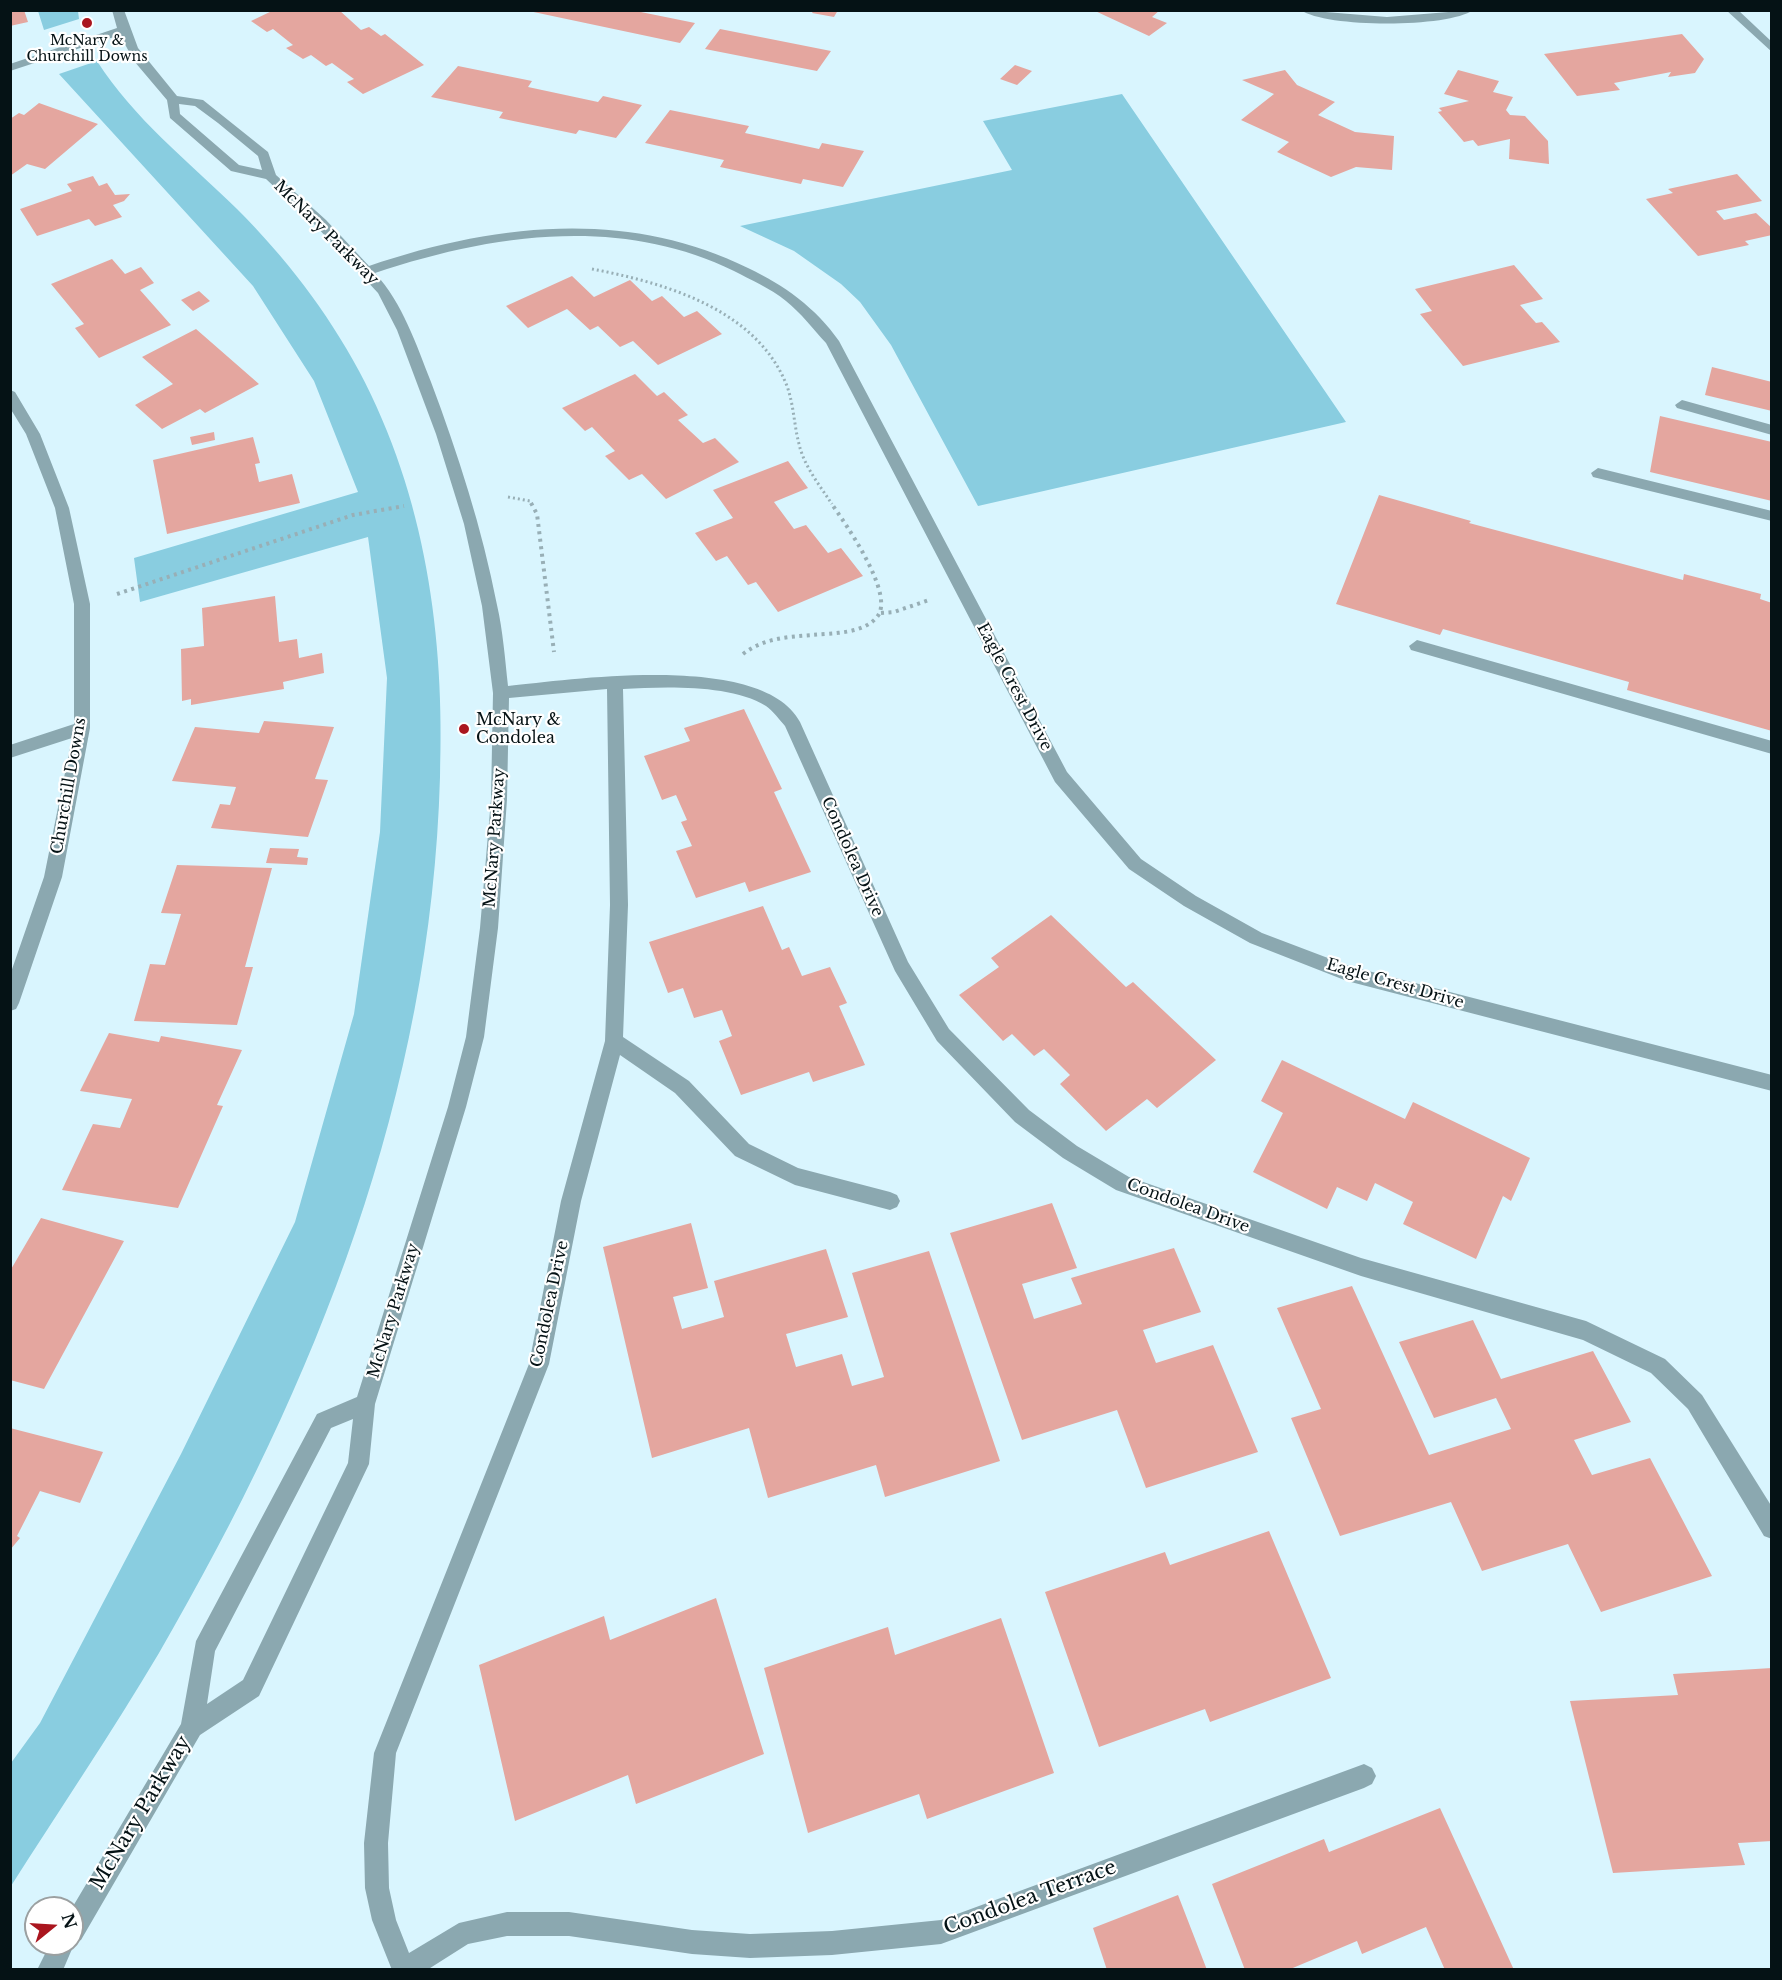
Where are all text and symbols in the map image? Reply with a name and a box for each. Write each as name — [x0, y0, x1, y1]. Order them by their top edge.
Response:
marker: McNary & Churchill Downs — [80, 16, 94, 30]
place label: McNary & Churchill Downs — [27, 33, 147, 66]
street label: McNary Parkway — [270, 177, 382, 289]
street label: Eagle Crest Drive — [972, 620, 1056, 754]
place label: McNary & Condolea — [476, 710, 561, 748]
street label: Churchill Downs — [48, 716, 90, 856]
marker: McNary & Condolea — [457, 722, 471, 736]
street label: McNary Parkway — [481, 767, 509, 909]
street label: Condolea Drive — [817, 794, 887, 920]
street label: Eagle Crest Drive — [1324, 955, 1466, 1013]
street label: Condolea Drive — [1124, 1175, 1252, 1237]
street label: Condolea Drive — [527, 1239, 573, 1369]
street label: McNary Parkway — [364, 1241, 424, 1381]
street label: McNary Parkway — [86, 1732, 196, 1894]
street label: Condolea Terrace — [940, 1856, 1120, 1940]
north arrow — [24, 1896, 84, 1956]
text: N — [57, 1911, 81, 1931]

